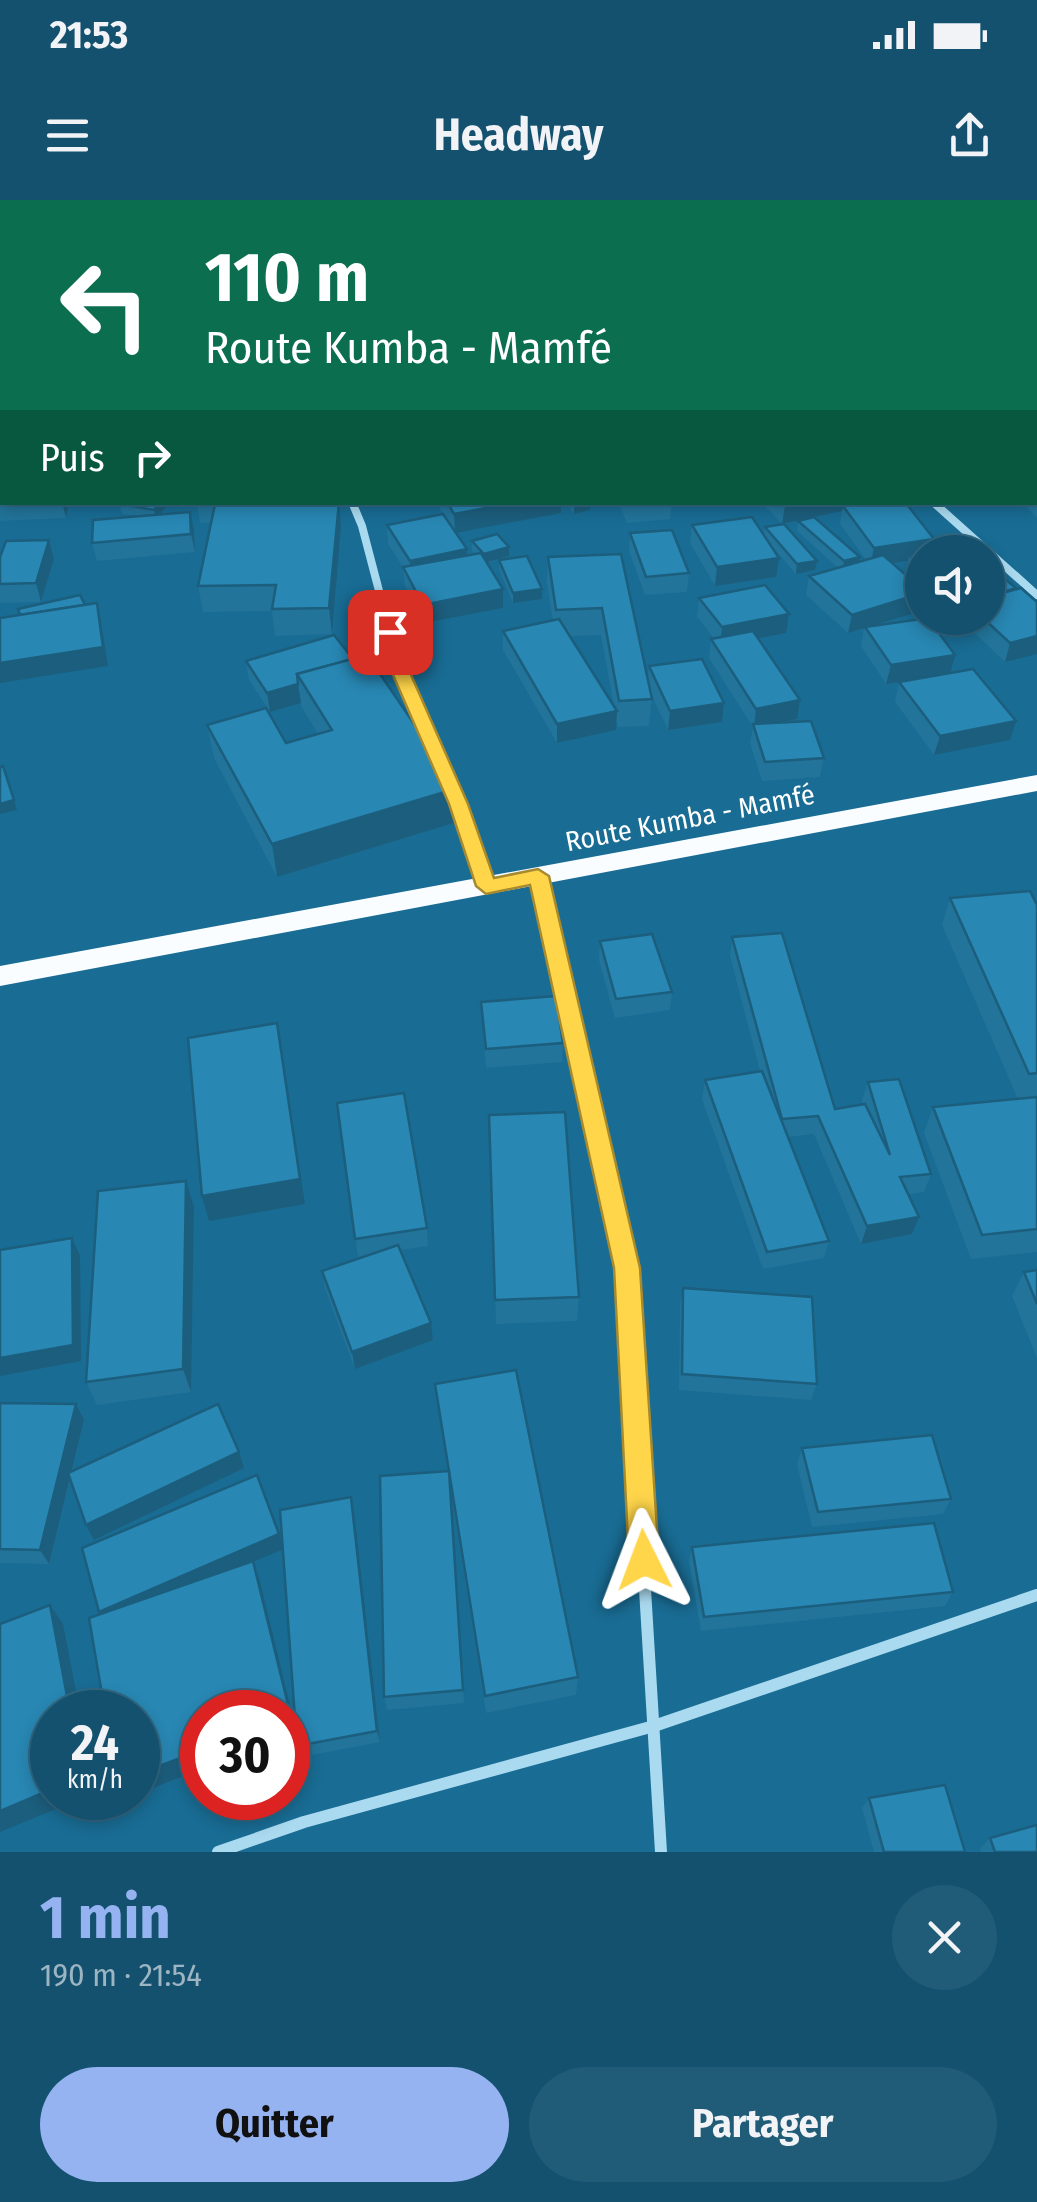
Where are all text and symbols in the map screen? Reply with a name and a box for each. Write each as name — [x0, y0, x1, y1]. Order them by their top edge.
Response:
text: 21:53 — [50, 12, 128, 58]
icon: menu — [40, 108, 95, 163]
text: Headway — [434, 108, 603, 162]
icon: share — [942, 108, 997, 163]
text: 110 m — [205, 236, 369, 320]
icon: left — [40, 240, 170, 370]
text: Route Kumba - Mamfé — [205, 321, 612, 375]
icon: right — [125, 430, 180, 485]
text: Puis — [40, 435, 105, 481]
map controls — [905, 535, 1005, 635]
button: sound — [905, 535, 1005, 635]
pin — [348, 590, 433, 675]
icon: arrive — [363, 605, 418, 660]
street label: Route Kumba - Mamfé — [563, 778, 817, 858]
position arrow — [592, 1508, 696, 1612]
speed limit sign: 30 — [180, 1690, 310, 1820]
text: 24 — [71, 1713, 119, 1773]
text: km/h — [67, 1765, 123, 1795]
text: 1 min — [40, 1882, 171, 1954]
button: close — [892, 1885, 997, 1990]
text: 190 m · 21:54 — [40, 1956, 202, 1994]
button: Quitter — [40, 2067, 509, 2182]
button: Partager — [529, 2067, 997, 2182]

